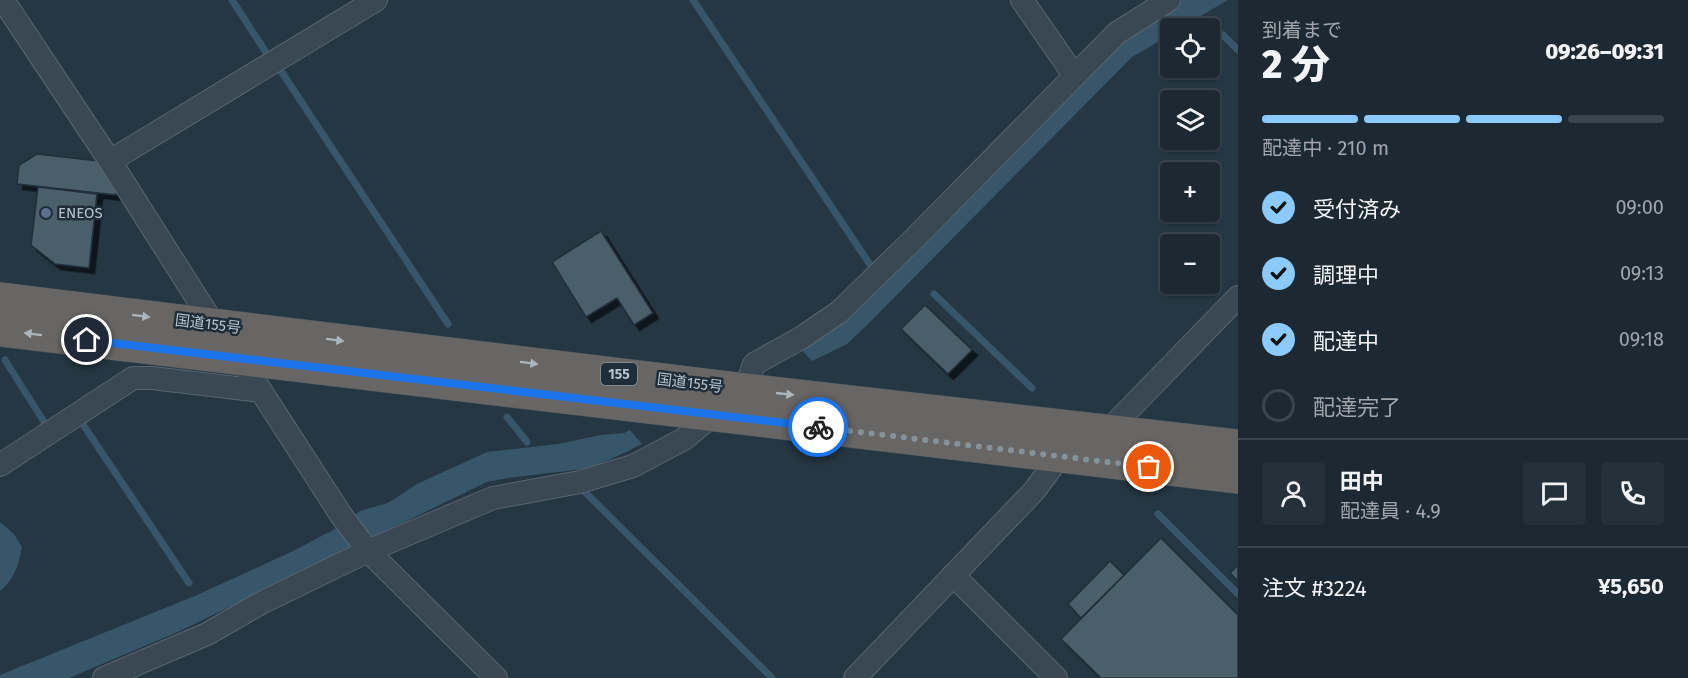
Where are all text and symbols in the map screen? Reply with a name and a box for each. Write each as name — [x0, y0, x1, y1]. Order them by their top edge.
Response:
map controls — [1160, 18, 1220, 294]
button: locate — [1160, 18, 1220, 78]
text: 到着まで — [1262, 18, 1342, 42]
text: 09:26–09:31 — [1545, 38, 1664, 65]
text: 2 分 — [1262, 42, 1330, 88]
button: layers — [1160, 90, 1220, 150]
text: 配達中 · 210 m — [1262, 136, 1389, 160]
button: + — [1160, 162, 1220, 222]
icon: check — [1262, 191, 1295, 224]
text: 09:00 — [1615, 195, 1664, 219]
text: 受付済み — [1313, 196, 1401, 223]
place label: ENEOS — [58, 204, 103, 222]
marker: ENEOS — [39, 206, 53, 220]
button: − — [1160, 234, 1220, 294]
icon: check — [1262, 257, 1295, 290]
text: 09:13 — [1620, 261, 1664, 285]
text: 調理中 — [1313, 262, 1379, 289]
street label: 国道155号 — [174, 311, 242, 337]
one-way arrow — [132, 312, 151, 321]
pin — [61, 314, 112, 365]
icon: home — [70, 323, 103, 356]
icon: check — [1262, 323, 1295, 356]
text: 09:18 — [1619, 327, 1664, 351]
text: 配達中 — [1313, 328, 1379, 355]
one-way arrow — [23, 329, 42, 338]
one-way arrow — [326, 335, 345, 345]
one-way arrow — [519, 358, 538, 368]
road number: 155 — [601, 363, 637, 385]
street label: 国道155号 — [656, 370, 724, 396]
one-way arrow — [775, 389, 794, 399]
text: 配達完了 — [1313, 394, 1401, 421]
courier — [788, 397, 848, 457]
icon: bike — [802, 411, 835, 444]
pin — [1123, 441, 1174, 492]
icon: bag — [1132, 450, 1165, 483]
button: person — [1262, 462, 1325, 525]
button: chat — [1523, 462, 1586, 525]
button: phone — [1601, 462, 1664, 525]
text: 田中 — [1340, 468, 1384, 495]
text: 配達員 · 4.9 — [1340, 499, 1441, 523]
text: ¥5,650 — [1598, 573, 1664, 600]
text: 注文 #3224 — [1262, 575, 1367, 602]

